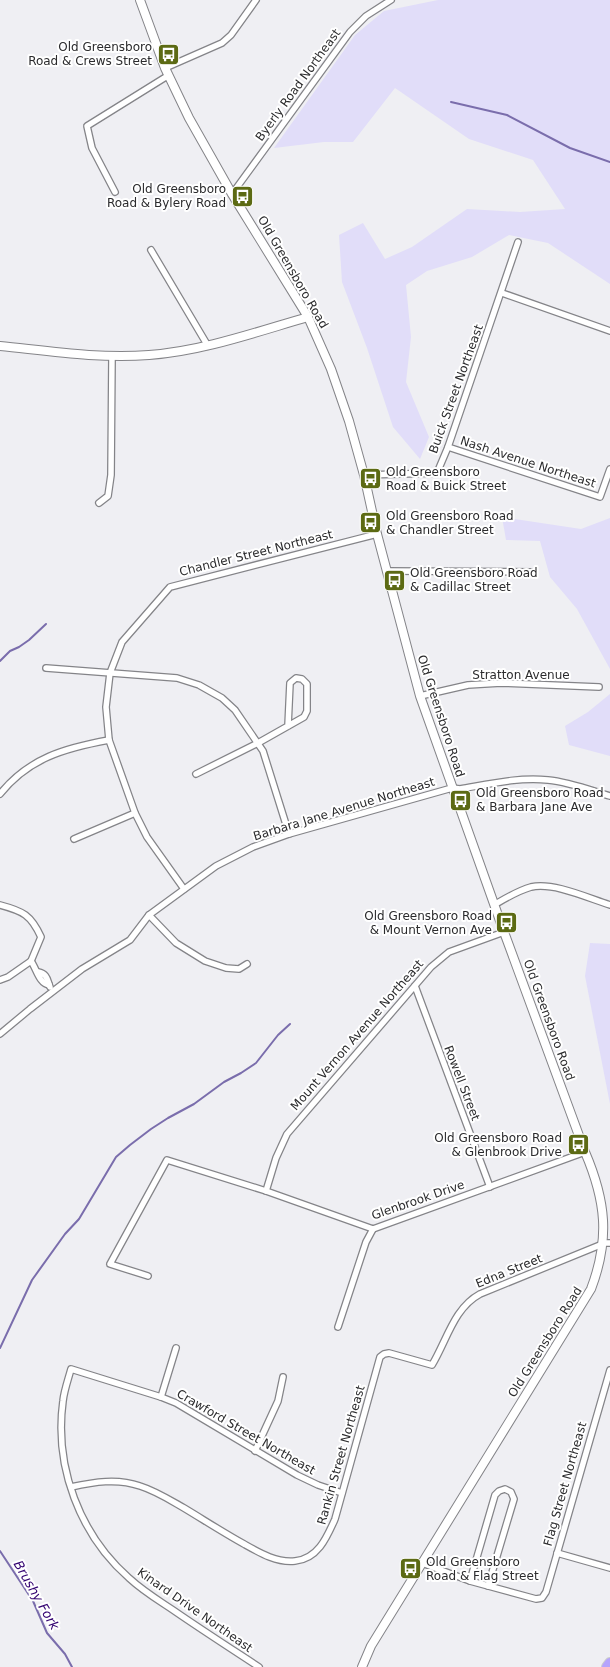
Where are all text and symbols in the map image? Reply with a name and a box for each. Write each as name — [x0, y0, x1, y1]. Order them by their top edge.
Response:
street label: Byerly Road Northeast — [253, 26, 344, 144]
place label: Old Greensboro Road & Crews Street — [28, 40, 152, 68]
bus stop icon: Old Greensboro Road & Crews Street — [155, 41, 181, 67]
place label: Old Greensboro Road & Bylery Road — [107, 182, 226, 210]
bus stop icon: Old Greensboro Road & Bylery Road — [229, 183, 255, 209]
street label: Old Greensboro Road — [255, 213, 331, 331]
street label: Buick Street Northeast — [426, 322, 486, 455]
street label: Nash Avenue Northeast — [458, 433, 598, 491]
place label: Old Greensboro Road & Buick Street — [386, 465, 506, 493]
bus stop icon: Old Greensboro Road & Buick Street — [358, 466, 384, 492]
place label: Old Greensboro Road & Chandler Street — [386, 509, 514, 537]
bus stop icon: Old Greensboro Road & Chandler Street — [357, 510, 383, 536]
street label: Chandler Street Northeast — [178, 527, 334, 579]
place label: Old Greensboro Road & Cadillac Street — [410, 566, 538, 594]
bus stop icon: Old Greensboro Road & Cadillac Street — [382, 567, 408, 593]
street label: Old Greensboro Road — [415, 653, 467, 779]
street label: Stratton Avenue — [472, 668, 570, 682]
street label: Barbara Jane Avenue Northeast — [252, 775, 437, 843]
place label: Old Greensboro Road & Barbara Jane Ave — [476, 786, 604, 814]
bus stop icon: Old Greensboro Road & Barbara Jane Ave — [448, 787, 474, 813]
place label: Old Greensboro Road & Mount Vernon Ave — [364, 909, 492, 937]
bus stop icon: Old Greensboro Road & Mount Vernon Ave — [494, 910, 520, 936]
street label: Mount Vernon Avenue Northeast — [288, 957, 426, 1113]
street label: Old Greensboro Road — [521, 958, 577, 1082]
street label: Rowell Street — [441, 1043, 483, 1123]
place label: Old Greensboro Road & Glenbrook Drive — [434, 1131, 562, 1159]
bus stop icon: Old Greensboro Road & Glenbrook Drive — [565, 1132, 591, 1158]
street label: Glenbrook Drive — [370, 1178, 466, 1222]
street label: Edna Street — [474, 1251, 545, 1291]
street label: Old Greensboro Road — [505, 1284, 585, 1400]
street label: Rankin Street Northeast — [314, 1383, 368, 1526]
street label: Crawford Street Northeast — [174, 1387, 318, 1478]
street label: Flag Street Northeast — [541, 1420, 590, 1548]
place label: Old Greensboro Road & Flag Street — [426, 1555, 539, 1583]
bus stop icon: Old Greensboro Road & Flag Street — [397, 1556, 423, 1582]
water label: Brushy Fork — [11, 1558, 63, 1633]
street label: Kinard Drive Northeast — [135, 1565, 256, 1655]

